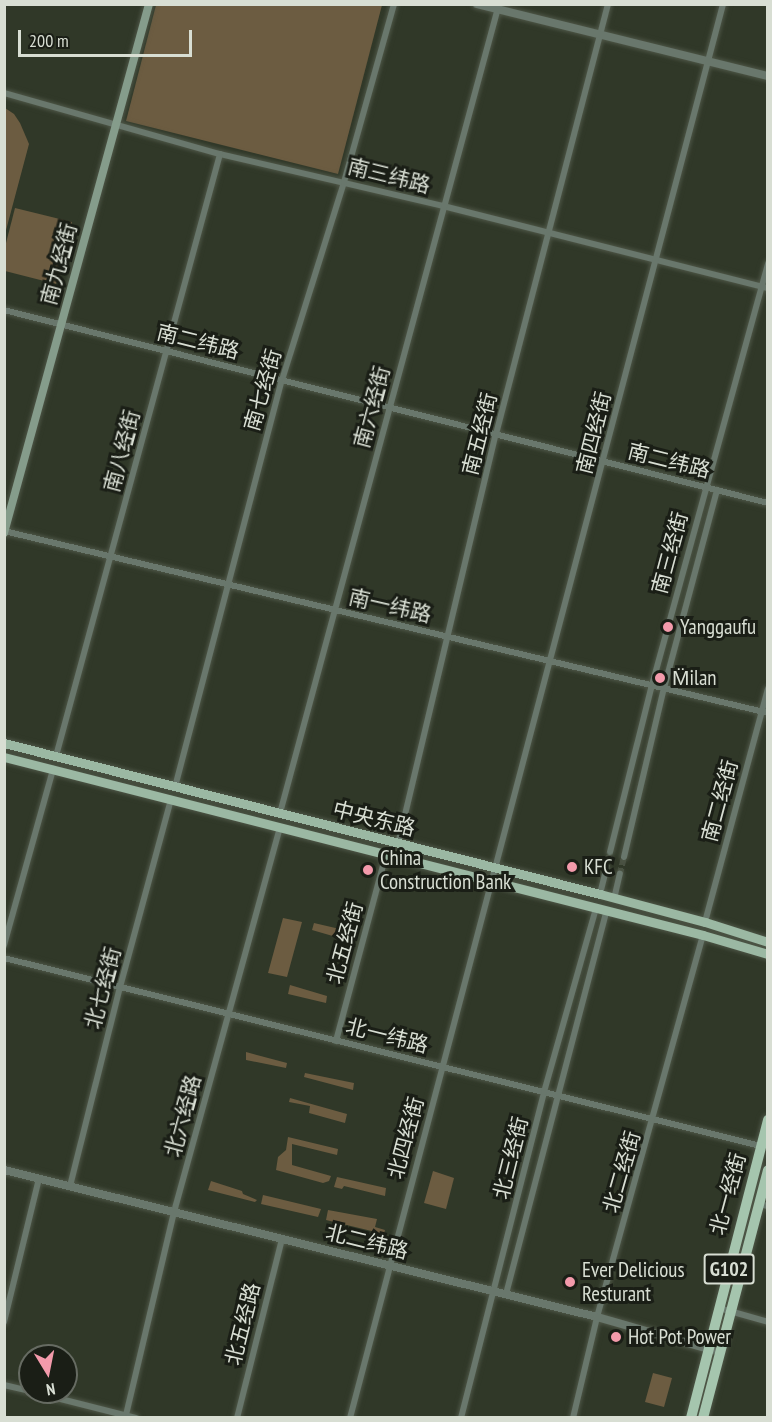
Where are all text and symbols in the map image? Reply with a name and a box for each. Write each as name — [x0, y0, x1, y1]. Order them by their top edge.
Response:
scale bar — [21, 18, 195, 56]
text: 200 m — [29, 29, 69, 52]
street label: 南三纬路 — [345, 154, 433, 198]
street label: 南九经街 — [36, 220, 82, 308]
street label: 南二纬路 — [154, 320, 242, 364]
street label: 南七经街 — [239, 346, 287, 434]
street label: 南六经街 — [349, 363, 395, 451]
street label: 南四经街 — [572, 389, 616, 477]
street label: 南五经街 — [458, 390, 502, 478]
street label: 南八经街 — [99, 407, 145, 495]
street label: 南二纬路 — [625, 439, 713, 483]
street label: 南三经街 — [647, 509, 693, 597]
street label: 南一纬路 — [346, 584, 434, 628]
place label: Yanggaufu — [680, 614, 756, 640]
marker: Yanggaufu — [661, 620, 675, 634]
place label: M̈ilan — [672, 665, 717, 691]
marker: M̈ilan — [653, 671, 667, 685]
street label: 南二经街 — [697, 757, 743, 845]
street label: 中央东路 — [330, 797, 418, 841]
place label: China Construction Bank — [380, 845, 511, 895]
place label: KFC — [584, 854, 613, 880]
marker: KFC — [565, 860, 579, 874]
marker: China Construction Bank — [361, 863, 375, 877]
street label: 北五经街 — [322, 899, 368, 987]
street label: 北七经街 — [80, 944, 126, 1032]
street label: 北一纬路 — [343, 1014, 431, 1058]
street label: 北六经路 — [160, 1072, 206, 1160]
street label: 北四经街 — [383, 1094, 429, 1182]
street label: 北三经街 — [489, 1114, 533, 1202]
street label: 北二经街 — [598, 1128, 646, 1216]
street label: 北一经街 — [705, 1150, 751, 1238]
street label: 北二纬路 — [323, 1220, 411, 1264]
road number: G102 — [704, 1252, 754, 1286]
place label: Ever Delicious Resturant — [582, 1257, 685, 1307]
marker: Ever Delicious Resturant — [563, 1275, 577, 1289]
street label: 北五经路 — [221, 1280, 265, 1368]
place label: Hot Pot Power — [628, 1324, 731, 1350]
marker: Hot Pot Power — [609, 1330, 623, 1344]
north arrow — [18, 1344, 78, 1404]
text: N — [45, 1379, 57, 1400]

